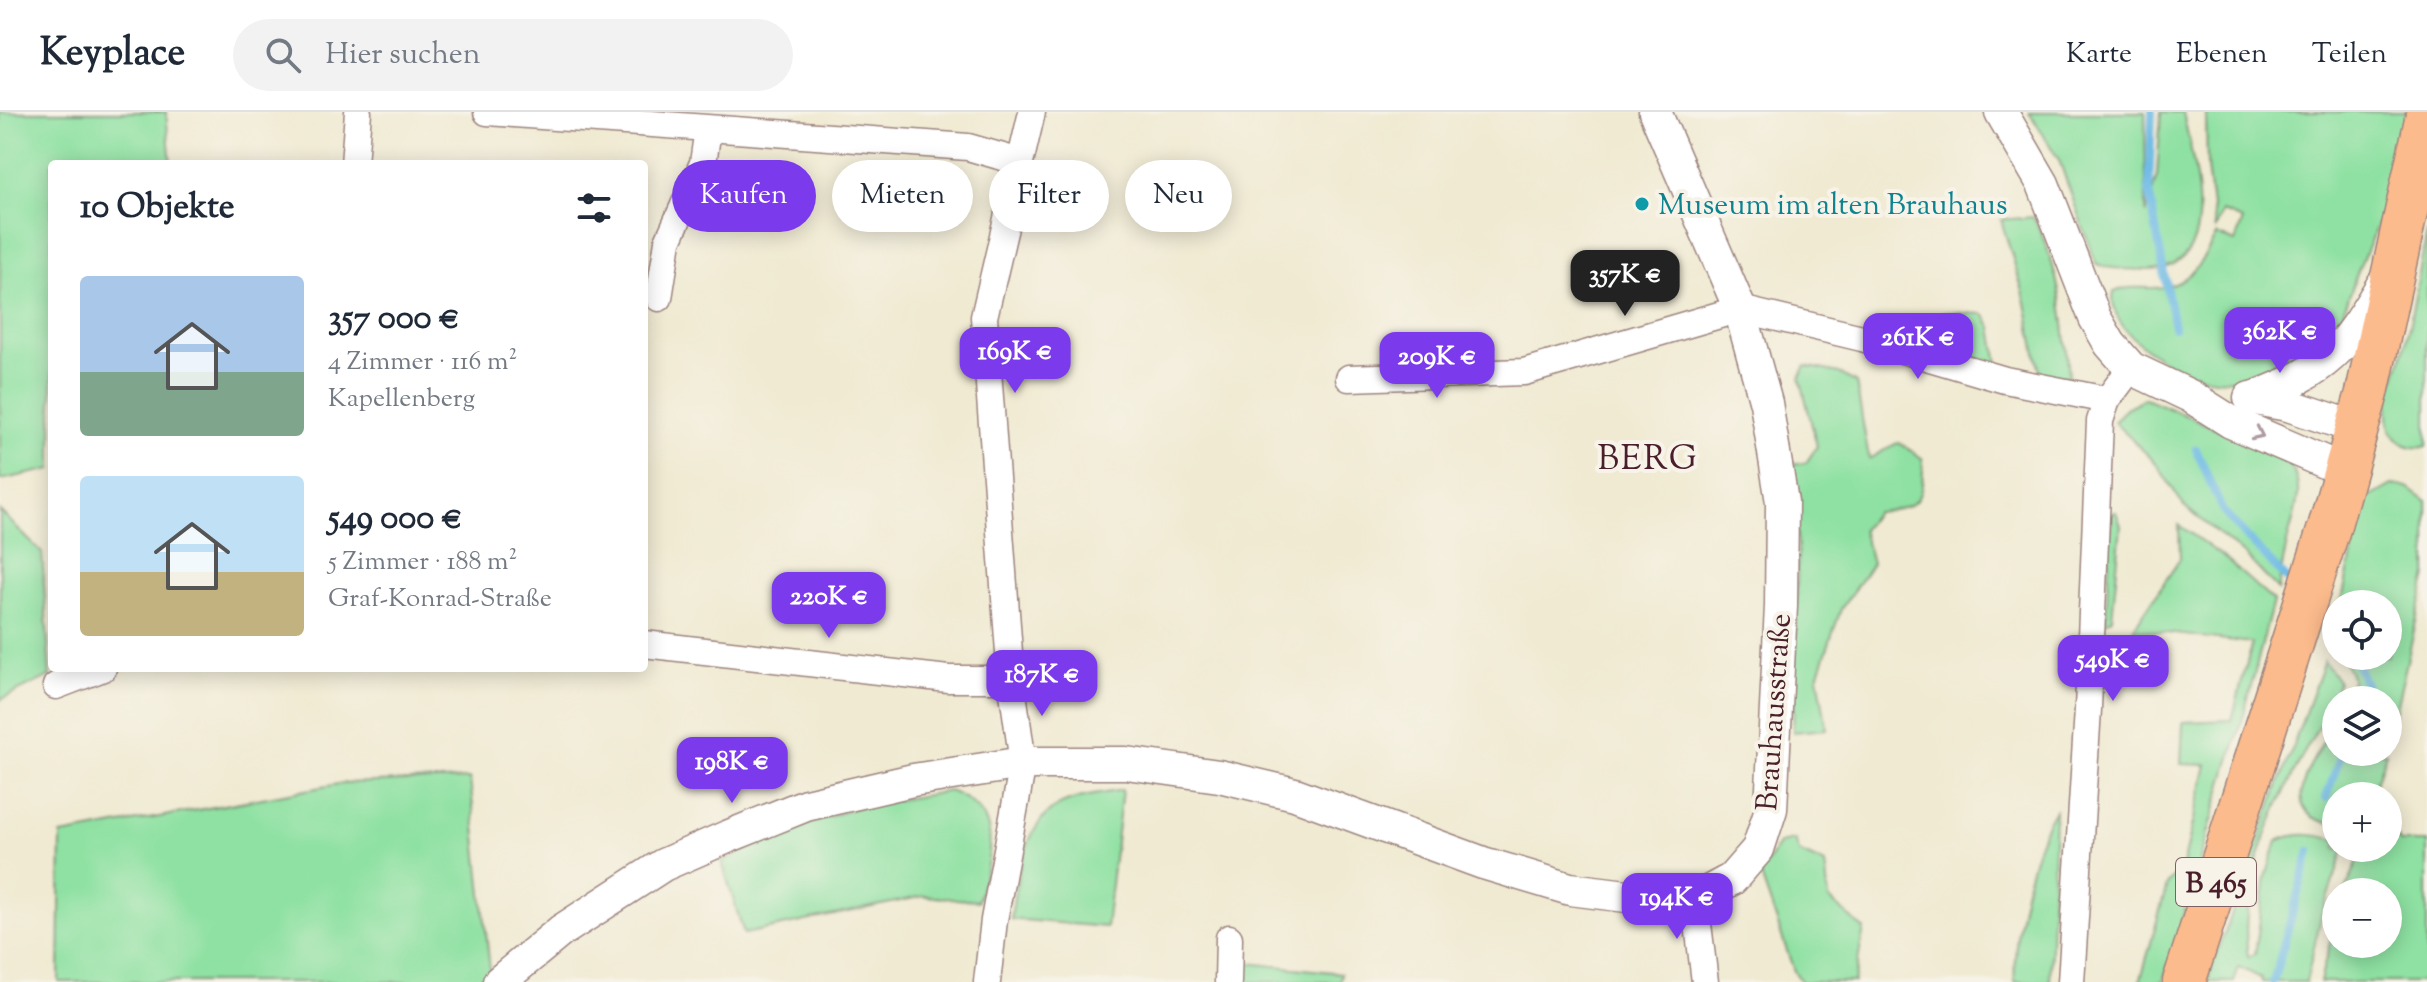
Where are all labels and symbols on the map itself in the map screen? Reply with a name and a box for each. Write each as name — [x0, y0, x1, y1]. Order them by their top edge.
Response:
place label: Museum im alten Brauhaus — [1658, 185, 2008, 228]
marker: Museum im alten Brauhaus — [1633, 195, 1651, 213]
pin: 357K € — [1560, 250, 1690, 318]
pin: 362K € — [2215, 307, 2345, 375]
pin: 261K € — [1853, 313, 1983, 381]
pin: 169K € — [950, 327, 1080, 395]
pin: 209K € — [1372, 332, 1502, 400]
one-way arrow — [2250, 424, 2265, 440]
district label: BERG — [1597, 436, 1699, 485]
pin: 220K € — [764, 572, 894, 640]
street label: Brauhausstraße — [1747, 612, 1804, 812]
pin: 549K € — [2048, 635, 2178, 703]
pin: 187K € — [977, 650, 1107, 718]
pin: 198K € — [667, 737, 797, 805]
road number: B 465 — [2176, 858, 2256, 906]
pin: 194K € — [1612, 873, 1742, 941]

